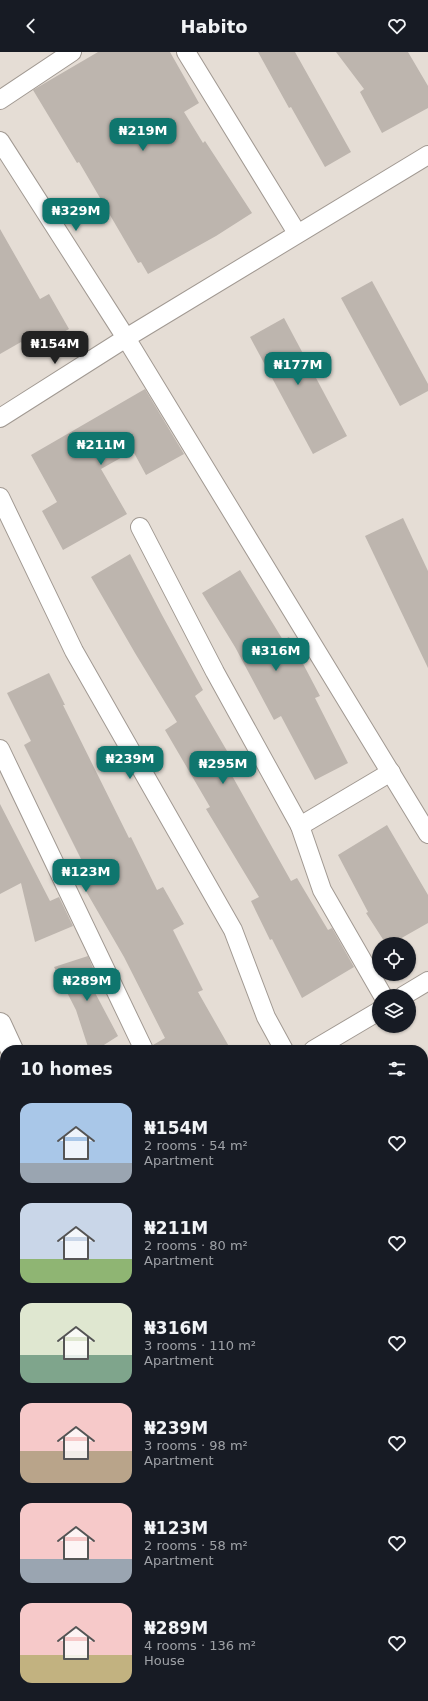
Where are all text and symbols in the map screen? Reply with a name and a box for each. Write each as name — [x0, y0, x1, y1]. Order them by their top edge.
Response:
icon: back — [20, 15, 42, 37]
icon: heart — [386, 15, 408, 37]
text: Habito — [180, 16, 248, 37]
pin: ₦219M — [115, 118, 171, 152]
text: ₦219M — [118, 123, 168, 138]
pin: ₦329M — [48, 198, 104, 232]
text: ₦329M — [51, 203, 101, 218]
pin: ₦154M — [27, 331, 83, 365]
text: ₦154M — [30, 336, 80, 351]
pin: ₦177M — [270, 352, 326, 386]
text: ₦177M — [273, 357, 323, 372]
pin: ₦211M — [73, 432, 129, 466]
text: ₦211M — [76, 437, 126, 452]
pin: ₦316M — [248, 638, 304, 672]
text: ₦316M — [251, 643, 301, 658]
pin: ₦239M — [102, 746, 158, 780]
text: ₦239M — [105, 751, 155, 766]
pin: ₦295M — [195, 751, 251, 785]
text: ₦295M — [198, 756, 248, 771]
pin: ₦123M — [58, 859, 114, 893]
text: ₦123M — [61, 864, 111, 879]
map controls — [372, 937, 416, 1033]
button: locate — [372, 937, 416, 981]
pin: ₦289M — [59, 968, 115, 1002]
text: ₦289M — [62, 973, 112, 988]
button: layers — [372, 989, 416, 1033]
icon: filters — [386, 1058, 408, 1080]
text: 10 homes — [20, 1059, 113, 1079]
text: ₦154M — [144, 1118, 208, 1138]
icon: home — [52, 1119, 100, 1167]
icon: heart — [386, 1132, 408, 1154]
text: 2 rooms · 54 m² — [144, 1138, 248, 1153]
text: Apartment — [144, 1153, 214, 1168]
text: ₦211M — [144, 1218, 208, 1238]
icon: home — [52, 1219, 100, 1267]
icon: heart — [386, 1232, 408, 1254]
text: 2 rooms · 80 m² — [144, 1238, 248, 1253]
text: Apartment — [144, 1253, 214, 1268]
text: ₦316M — [144, 1318, 208, 1338]
icon: home — [52, 1319, 100, 1367]
icon: heart — [386, 1332, 408, 1354]
text: 3 rooms · 110 m² — [144, 1338, 256, 1353]
text: Apartment — [144, 1353, 214, 1368]
text: ₦239M — [144, 1418, 208, 1438]
icon: home — [52, 1419, 100, 1467]
icon: heart — [386, 1432, 408, 1454]
text: 3 rooms · 98 m² — [144, 1438, 248, 1453]
text: Apartment — [144, 1453, 214, 1468]
text: ₦123M — [144, 1518, 208, 1538]
icon: home — [52, 1519, 100, 1567]
icon: heart — [386, 1532, 408, 1554]
text: 2 rooms · 58 m² — [144, 1538, 248, 1553]
text: Apartment — [144, 1553, 214, 1568]
text: ₦289M — [144, 1618, 208, 1638]
icon: home — [52, 1619, 100, 1667]
icon: heart — [386, 1632, 408, 1654]
text: 4 rooms · 136 m² — [144, 1638, 256, 1653]
text: House — [144, 1653, 185, 1668]

